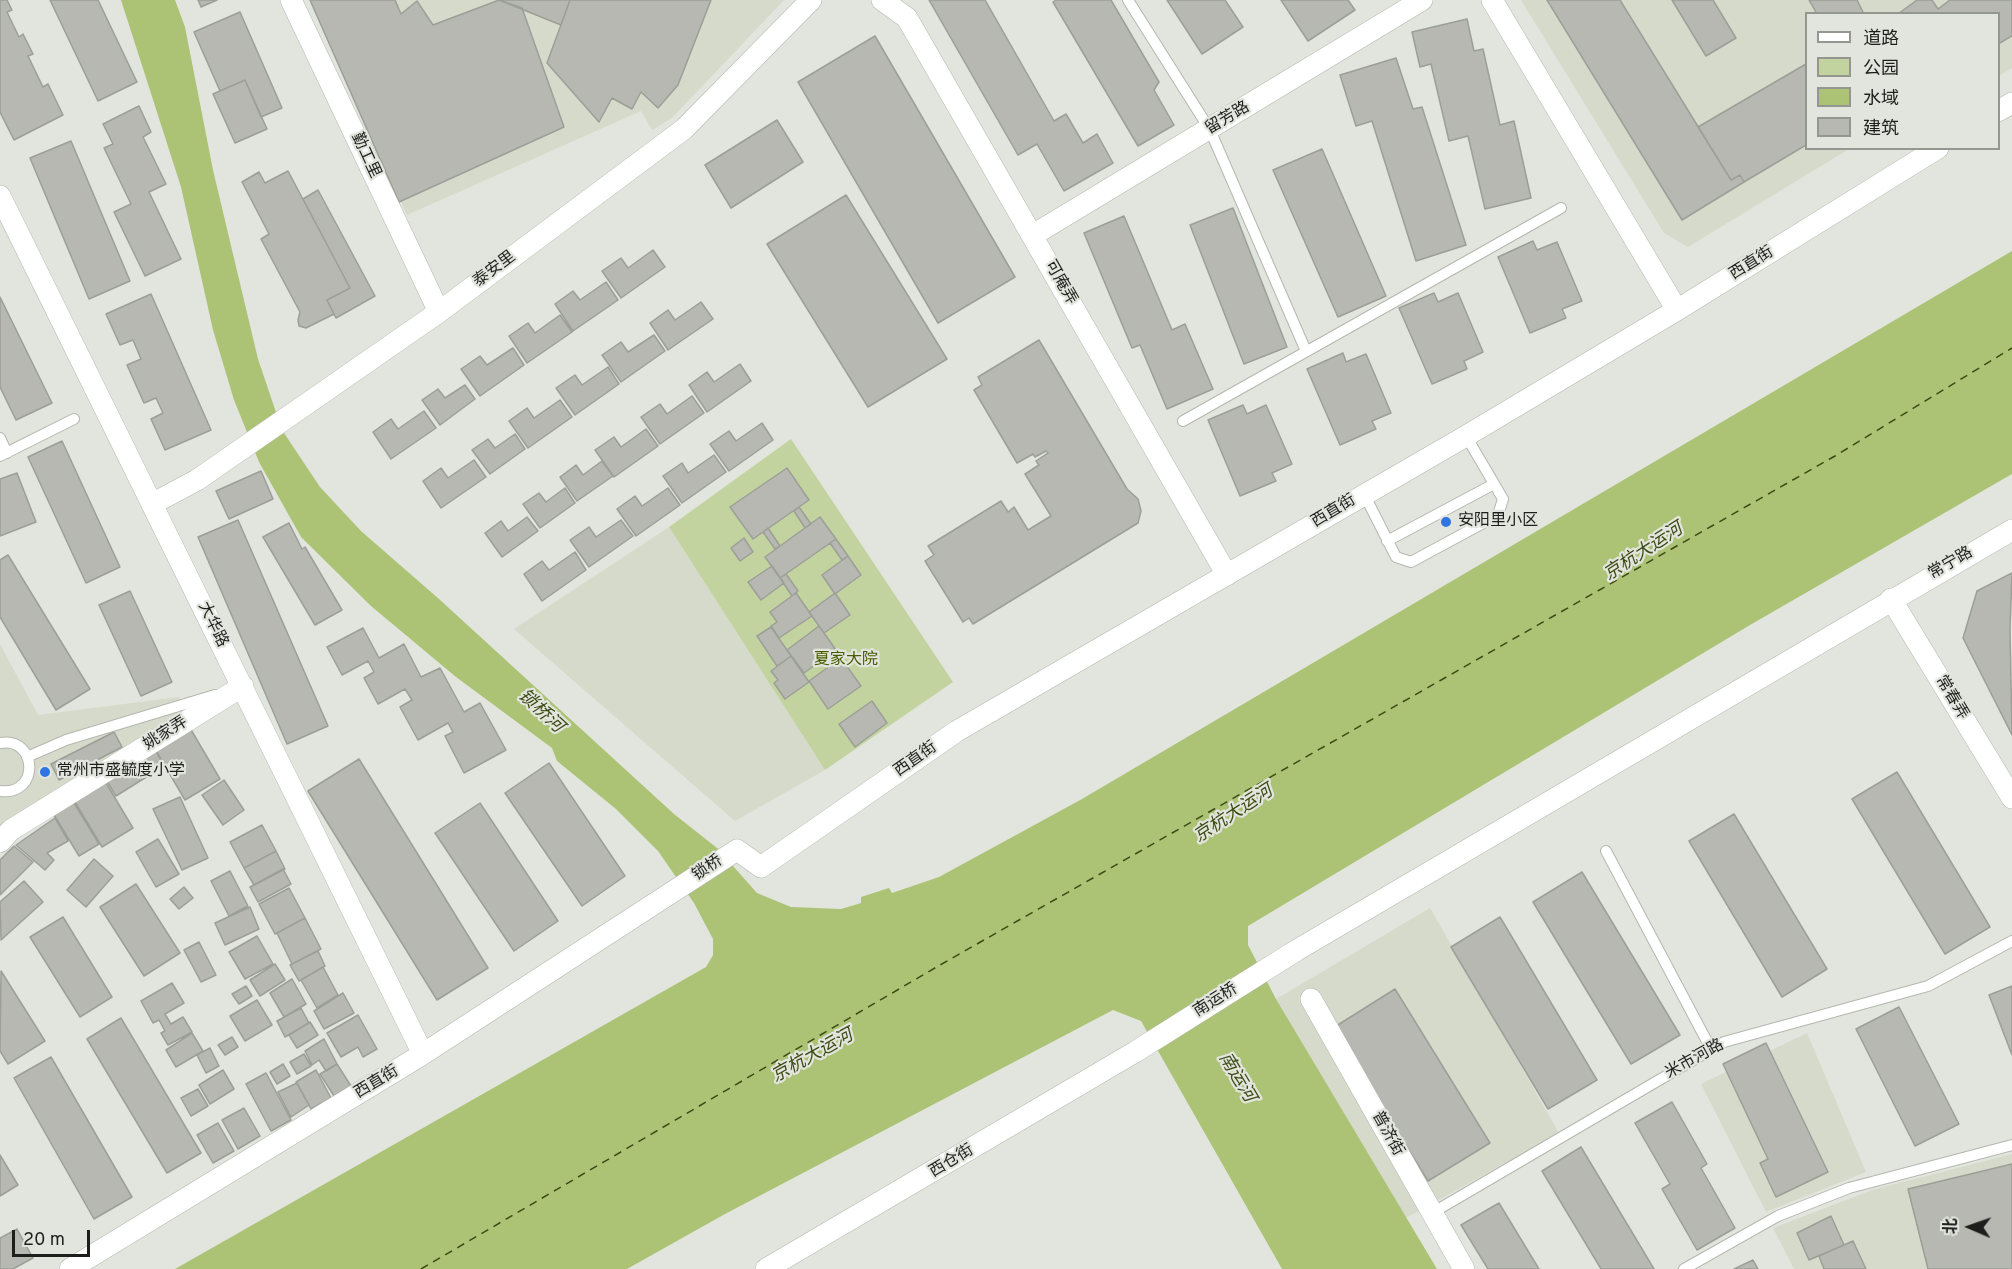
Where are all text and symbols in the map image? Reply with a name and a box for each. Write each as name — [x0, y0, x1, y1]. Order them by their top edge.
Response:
legend — [1805, 12, 2000, 150]
text: 道路 — [1863, 28, 1899, 51]
text: 公园 — [1863, 58, 1899, 81]
text: 水域 — [1863, 88, 1899, 111]
street label: 留芳路 — [1202, 98, 1254, 140]
text: 建筑 — [1863, 118, 1899, 141]
street label: 勤工里 — [346, 130, 384, 182]
street label: 西直街 — [1727, 243, 1777, 285]
street label: 泰安里 — [470, 248, 520, 292]
street label: 可庵弄 — [1040, 257, 1080, 309]
street label: 西直街 — [1308, 491, 1360, 533]
place label: 安阳里小区 — [1458, 512, 1538, 532]
marker: 安阳里小区 — [1439, 515, 1453, 529]
water label: 京杭大运河 — [1600, 519, 1688, 587]
street label: 常宁路 — [1925, 544, 1977, 584]
street label: 大华路 — [193, 599, 231, 651]
park label: 夏家大院 — [814, 651, 878, 671]
street label: 常春弄 — [1930, 672, 1972, 724]
water label: 锁桥河 — [513, 686, 567, 738]
street label: 姚家弄 — [141, 713, 191, 755]
street label: 西直街 — [891, 738, 941, 782]
place label: 常州市盛毓度小学 — [57, 762, 185, 782]
marker: 常州市盛毓度小学 — [38, 765, 52, 779]
water label: 京杭大运河 — [1190, 781, 1278, 849]
street label: 锁桥 — [689, 852, 727, 886]
street label: 南运桥 — [1191, 980, 1241, 1022]
water label: 京杭大运河 — [768, 1026, 858, 1088]
street label: 米市河路 — [1662, 1036, 1728, 1084]
water label: 南运河 — [1213, 1049, 1259, 1107]
street label: 西直街 — [351, 1062, 403, 1104]
street label: 普济街 — [1367, 1108, 1407, 1160]
street label: 西仓街 — [926, 1141, 978, 1183]
north arrow — [1940, 1197, 2000, 1257]
scale bar — [15, 1218, 93, 1256]
text: 北 — [1942, 1218, 1962, 1235]
text: 20 m — [23, 1229, 65, 1252]

